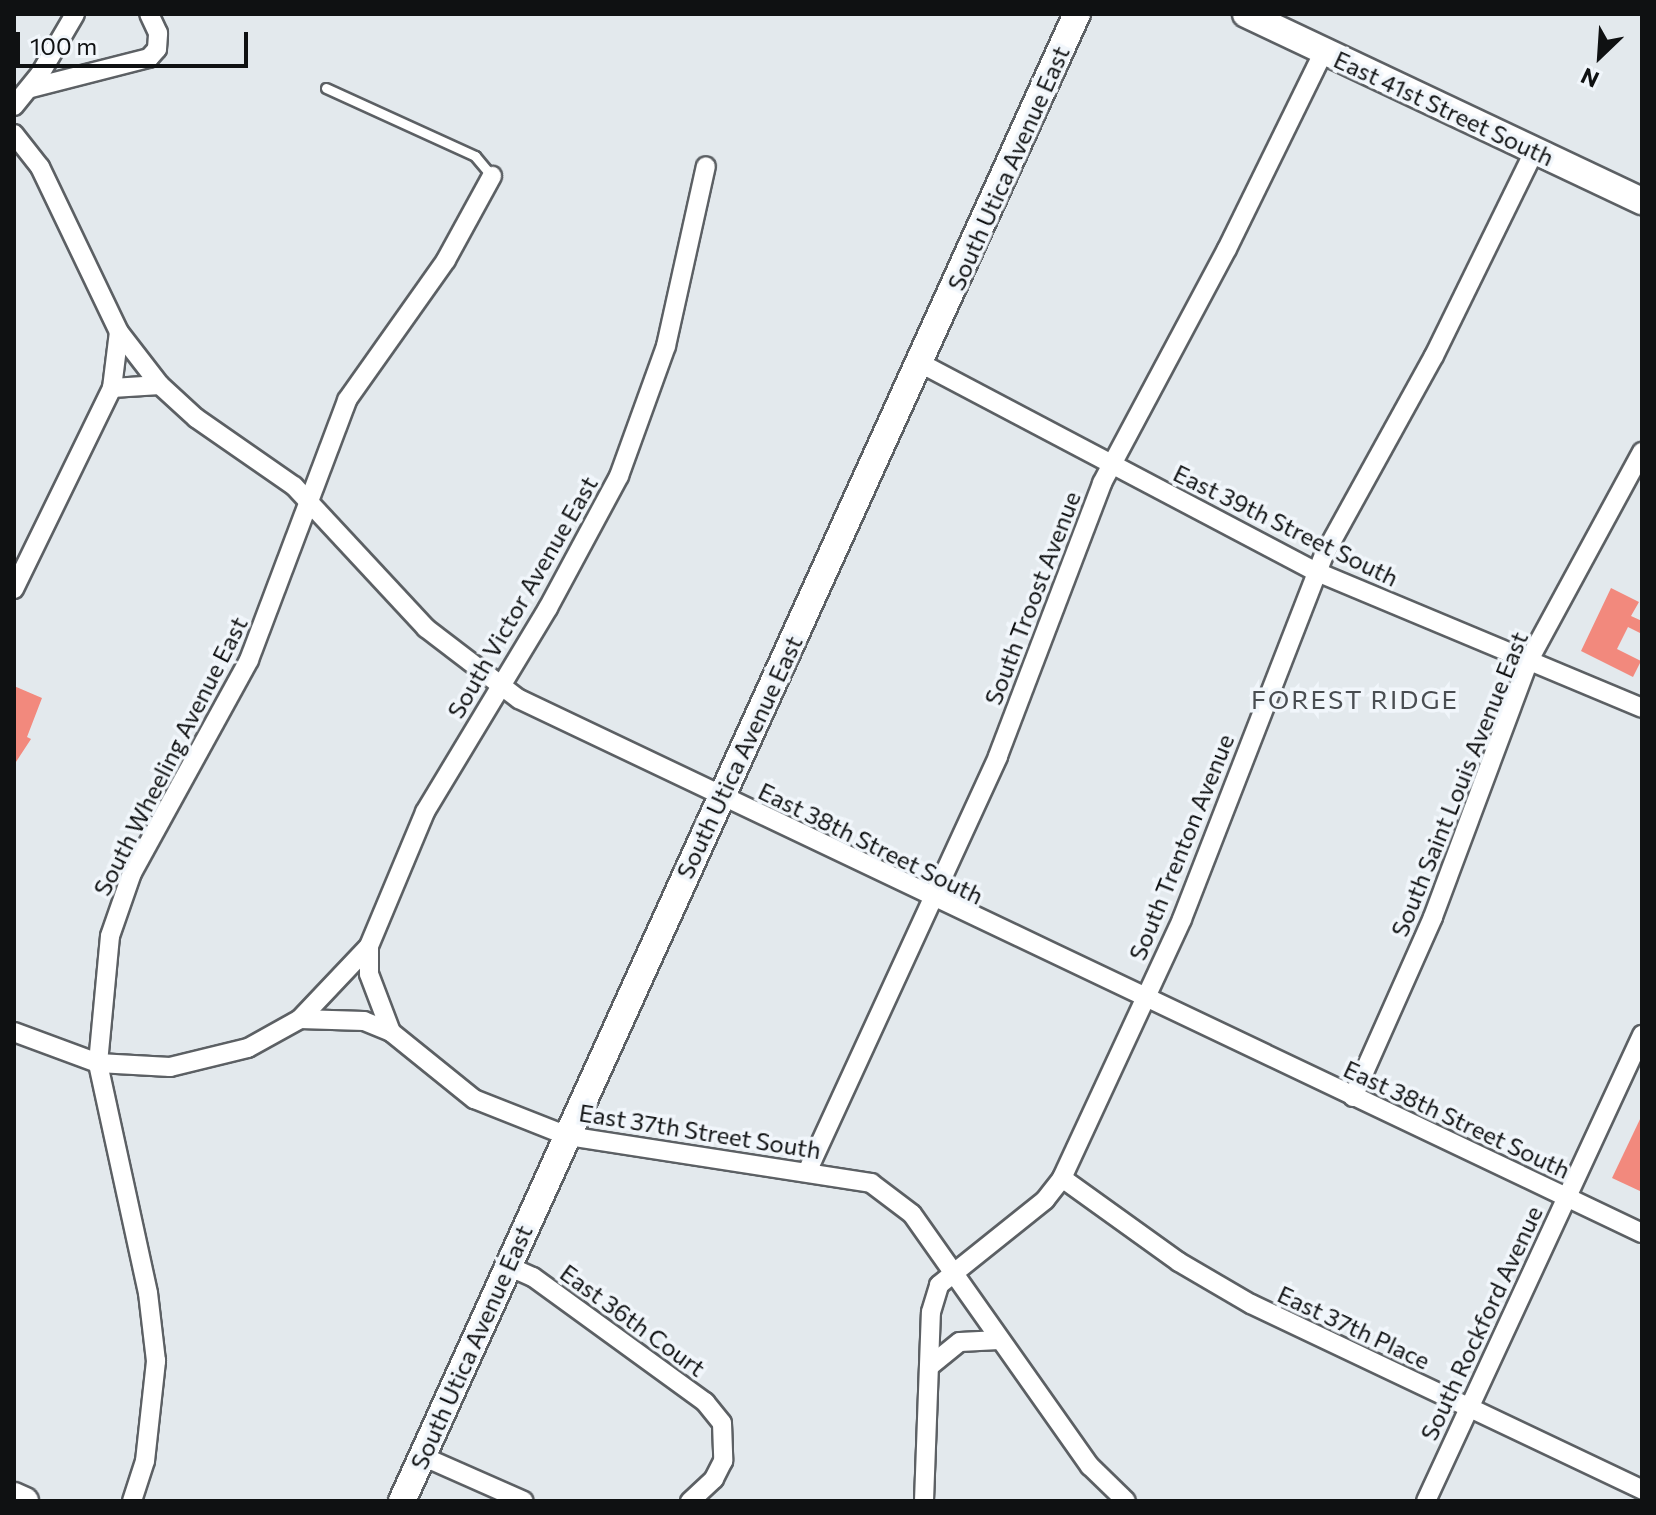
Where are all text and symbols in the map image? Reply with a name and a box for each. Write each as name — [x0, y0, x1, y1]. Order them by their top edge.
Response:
scale bar — [20, 16, 252, 66]
north arrow — [1560, 16, 1640, 96]
text: 100 m — [30, 31, 97, 60]
street label: South Utica Avenue East — [941, 41, 1075, 295]
street label: East 41st Street South — [1330, 44, 1558, 172]
text: N — [1576, 62, 1603, 94]
street label: East 39th Street South — [1169, 458, 1403, 592]
street label: South Victor Avenue East — [441, 471, 603, 723]
street label: South Troost Avenue — [978, 487, 1086, 709]
street label: South Wheeling Avenue East — [87, 612, 253, 900]
street label: South Saint Louis Avenue East — [1385, 627, 1533, 941]
street label: South Utica Avenue East — [670, 631, 808, 883]
district label: FOREST RIDGE — [1251, 683, 1459, 715]
street label: South Trenton Avenue — [1122, 730, 1240, 964]
street label: East 38th Street South — [754, 776, 988, 910]
street label: East 38th Street South — [1339, 1054, 1575, 1184]
street label: East 37th Street South — [577, 1098, 823, 1164]
street label: South Rockford Avenue — [1414, 1201, 1548, 1445]
street label: South Utica Avenue East — [404, 1220, 538, 1474]
street label: East 36th Court — [555, 1258, 711, 1382]
street label: East 37th Place — [1273, 1279, 1435, 1375]

